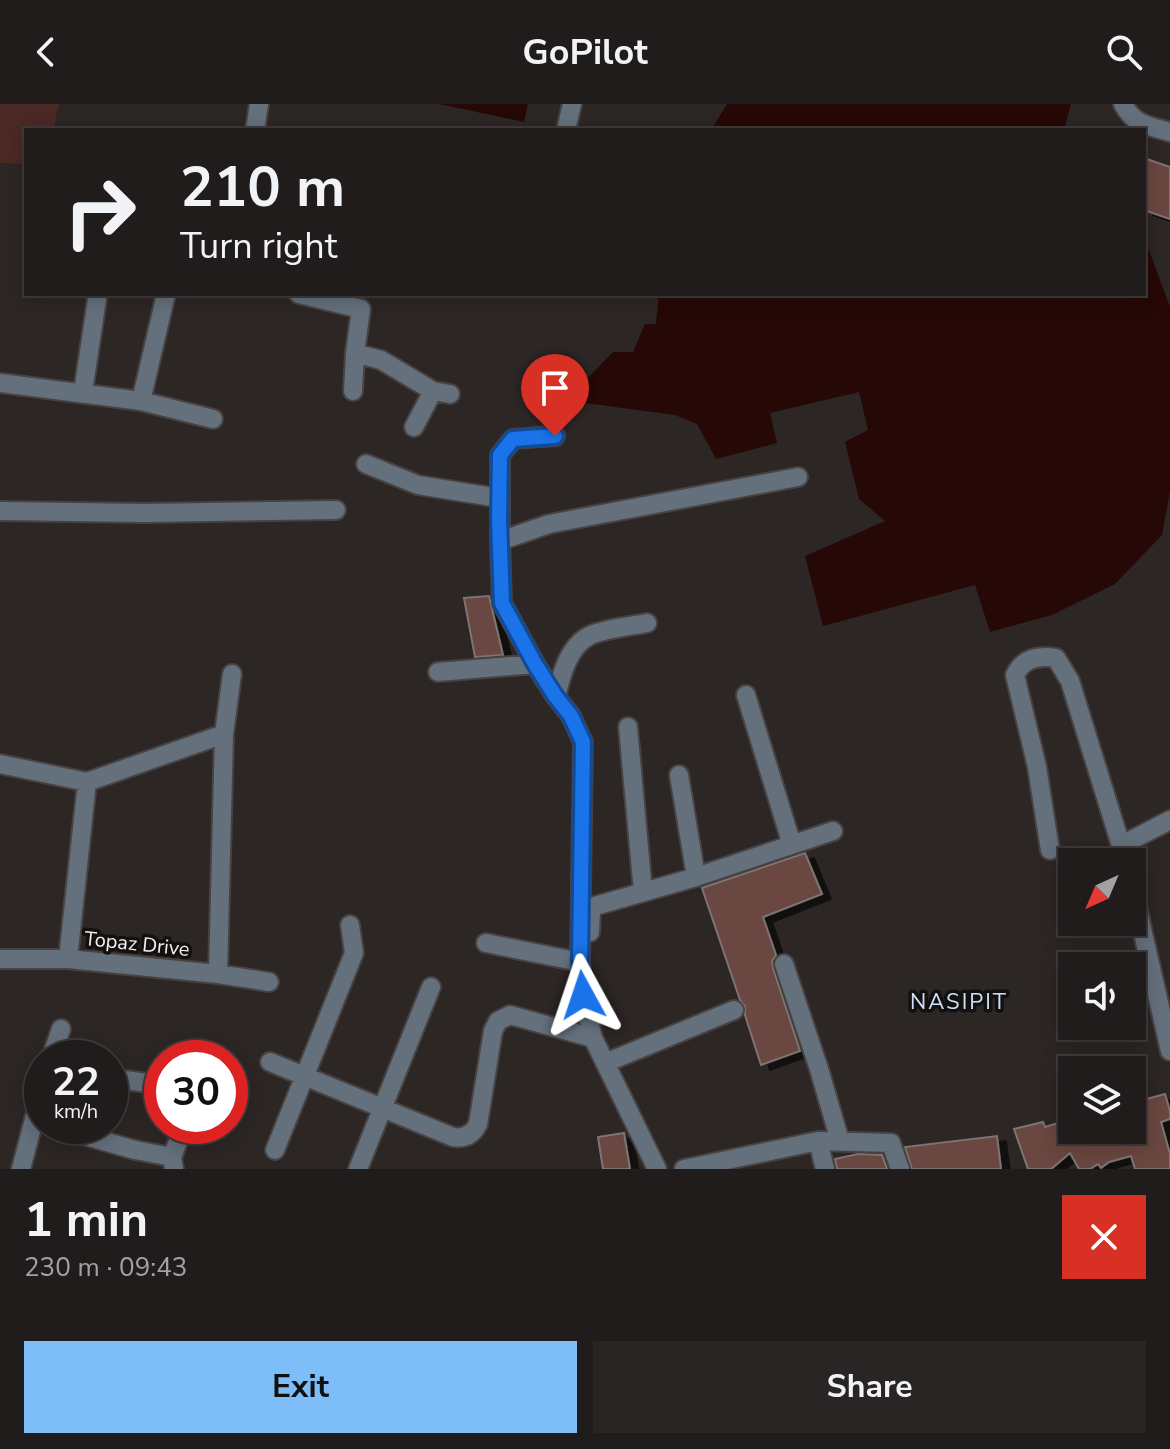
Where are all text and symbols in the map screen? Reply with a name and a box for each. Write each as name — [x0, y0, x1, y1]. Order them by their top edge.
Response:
text: GoPilot — [522, 28, 648, 77]
icon: back — [24, 30, 68, 74]
icon: search — [1102, 30, 1146, 74]
text: 210 m — [180, 149, 345, 226]
icon: right — [48, 160, 152, 264]
text: Turn right — [180, 222, 337, 271]
pin — [521, 354, 589, 436]
icon: arrive — [533, 366, 577, 410]
north arrow — [1058, 848, 1146, 936]
map controls — [1058, 848, 1146, 1144]
street label: Topaz Drive — [83, 925, 191, 963]
button: sound — [1058, 952, 1146, 1040]
position arrow — [541, 953, 625, 1037]
district label: NASIPIT — [910, 987, 1008, 1017]
speed limit sign: 30 — [144, 1040, 248, 1144]
text: 22 — [52, 1055, 100, 1109]
button: layers — [1058, 1056, 1146, 1144]
text: km/h — [54, 1098, 98, 1125]
text: 1 min — [24, 1187, 148, 1253]
button: close — [1062, 1195, 1146, 1279]
text: 230 m · 09:43 — [24, 1250, 187, 1285]
button: Exit — [24, 1341, 577, 1433]
button: Share — [593, 1341, 1146, 1433]

